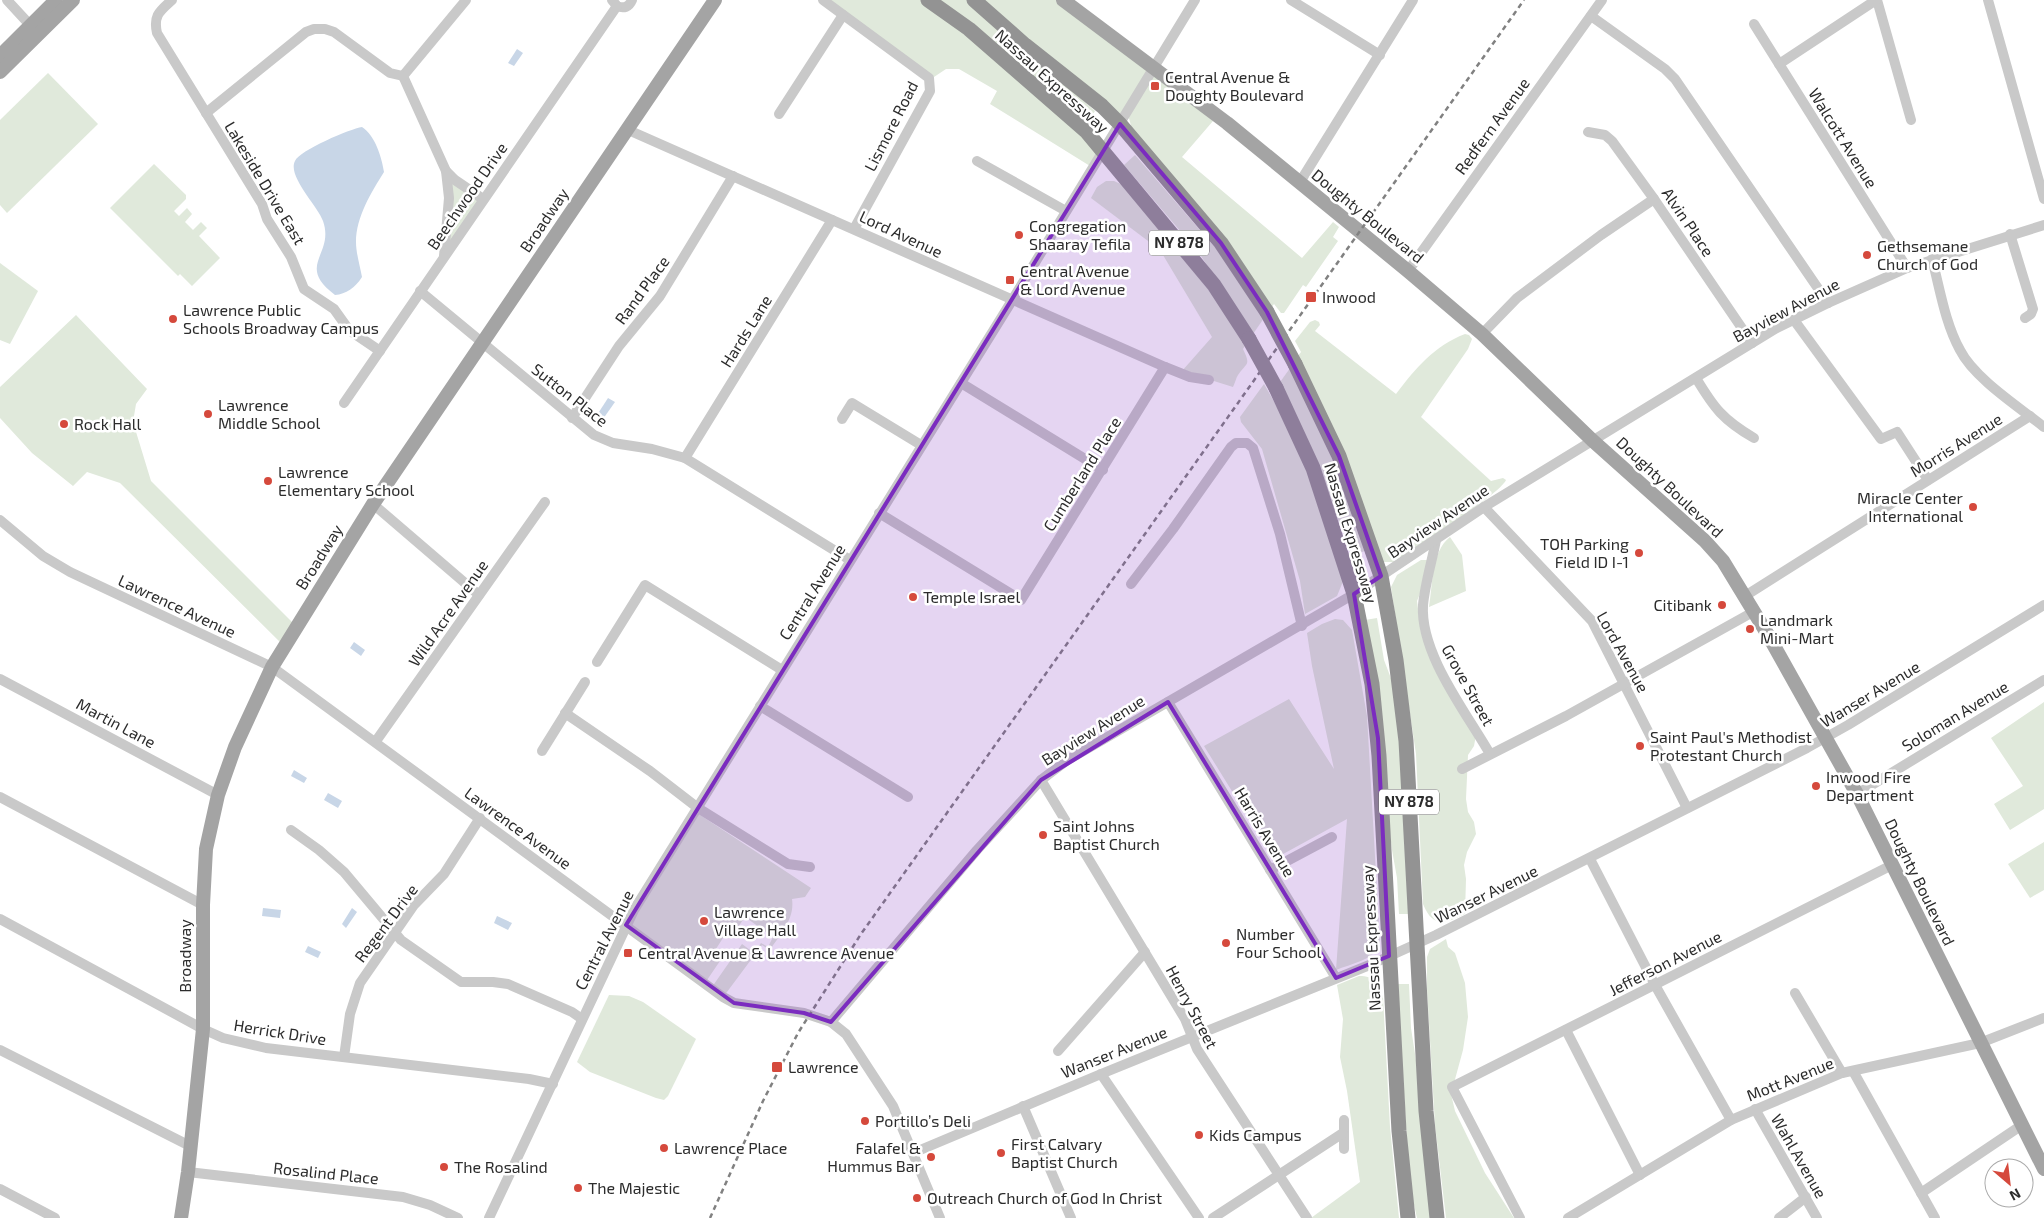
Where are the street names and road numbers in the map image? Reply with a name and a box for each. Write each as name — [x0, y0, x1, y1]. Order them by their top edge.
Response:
street label: Nassau Expressway — [992, 25, 1113, 137]
street label: Redfern Avenue — [1450, 74, 1533, 178]
street label: Lismore Road — [860, 78, 921, 174]
street label: Walcott Avenue — [1805, 84, 1882, 191]
street label: Lakeside Drive East — [221, 118, 310, 248]
street label: Beechwood Drive — [423, 139, 511, 253]
street label: Doughty Boulevard — [1308, 165, 1428, 267]
street label: Broadway — [515, 183, 572, 256]
street label: Alvin Place — [1658, 184, 1718, 260]
street label: Lord Avenue — [857, 206, 946, 261]
road number: NY 878 — [1149, 230, 1209, 256]
street label: Rand Place — [610, 252, 673, 328]
street label: Bayview Avenue — [1729, 274, 1842, 346]
street label: Hards Lane — [716, 291, 775, 370]
street label: Sutton Place — [528, 359, 612, 430]
street label: Morris Avenue — [1906, 409, 2005, 480]
street label: Cumberland Place — [1039, 413, 1124, 534]
street label: Doughty Boulevard — [1613, 432, 1728, 541]
street label: Nassau Expressway — [1321, 460, 1382, 606]
street label: Bayview Avenue — [1384, 480, 1492, 561]
street label: Broadway — [291, 520, 346, 593]
street label: Central Avenue — [775, 540, 849, 643]
street label: Wild Acre Avenue — [404, 556, 491, 670]
street label: Lawrence Avenue — [115, 570, 239, 641]
street label: Lord Avenue — [1593, 608, 1653, 696]
street label: Grove Street — [1438, 641, 1499, 729]
street label: Wanser Avenue — [1817, 656, 1923, 731]
street label: Soloman Avenue — [1898, 676, 2011, 755]
street label: Bayview Avenue — [1038, 690, 1148, 769]
street label: Martin Lane — [73, 694, 159, 751]
street label: Lawrence Avenue — [461, 782, 575, 873]
street label: Harris Avenue — [1231, 783, 1300, 880]
road number: NY 878 — [1379, 790, 1439, 814]
street label: Doughty Boulevard — [1881, 815, 1959, 948]
street label: Wanser Avenue — [1431, 860, 1541, 927]
street label: Nassau Expressway — [1357, 864, 1384, 1011]
street label: Regent Drive — [350, 880, 421, 965]
street label: Central Avenue — [570, 887, 637, 993]
street label: Broadway — [175, 919, 194, 993]
street label: Jefferson Avenue — [1605, 926, 1724, 999]
street label: Henry Street — [1163, 962, 1222, 1051]
street label: Herrick Drive — [232, 1015, 328, 1048]
street label: Wanser Avenue — [1058, 1022, 1170, 1081]
street label: Mott Avenue — [1744, 1052, 1836, 1105]
street label: Wahl Avenue — [1768, 1110, 1831, 1201]
street label: Rosalind Place — [272, 1158, 380, 1187]

